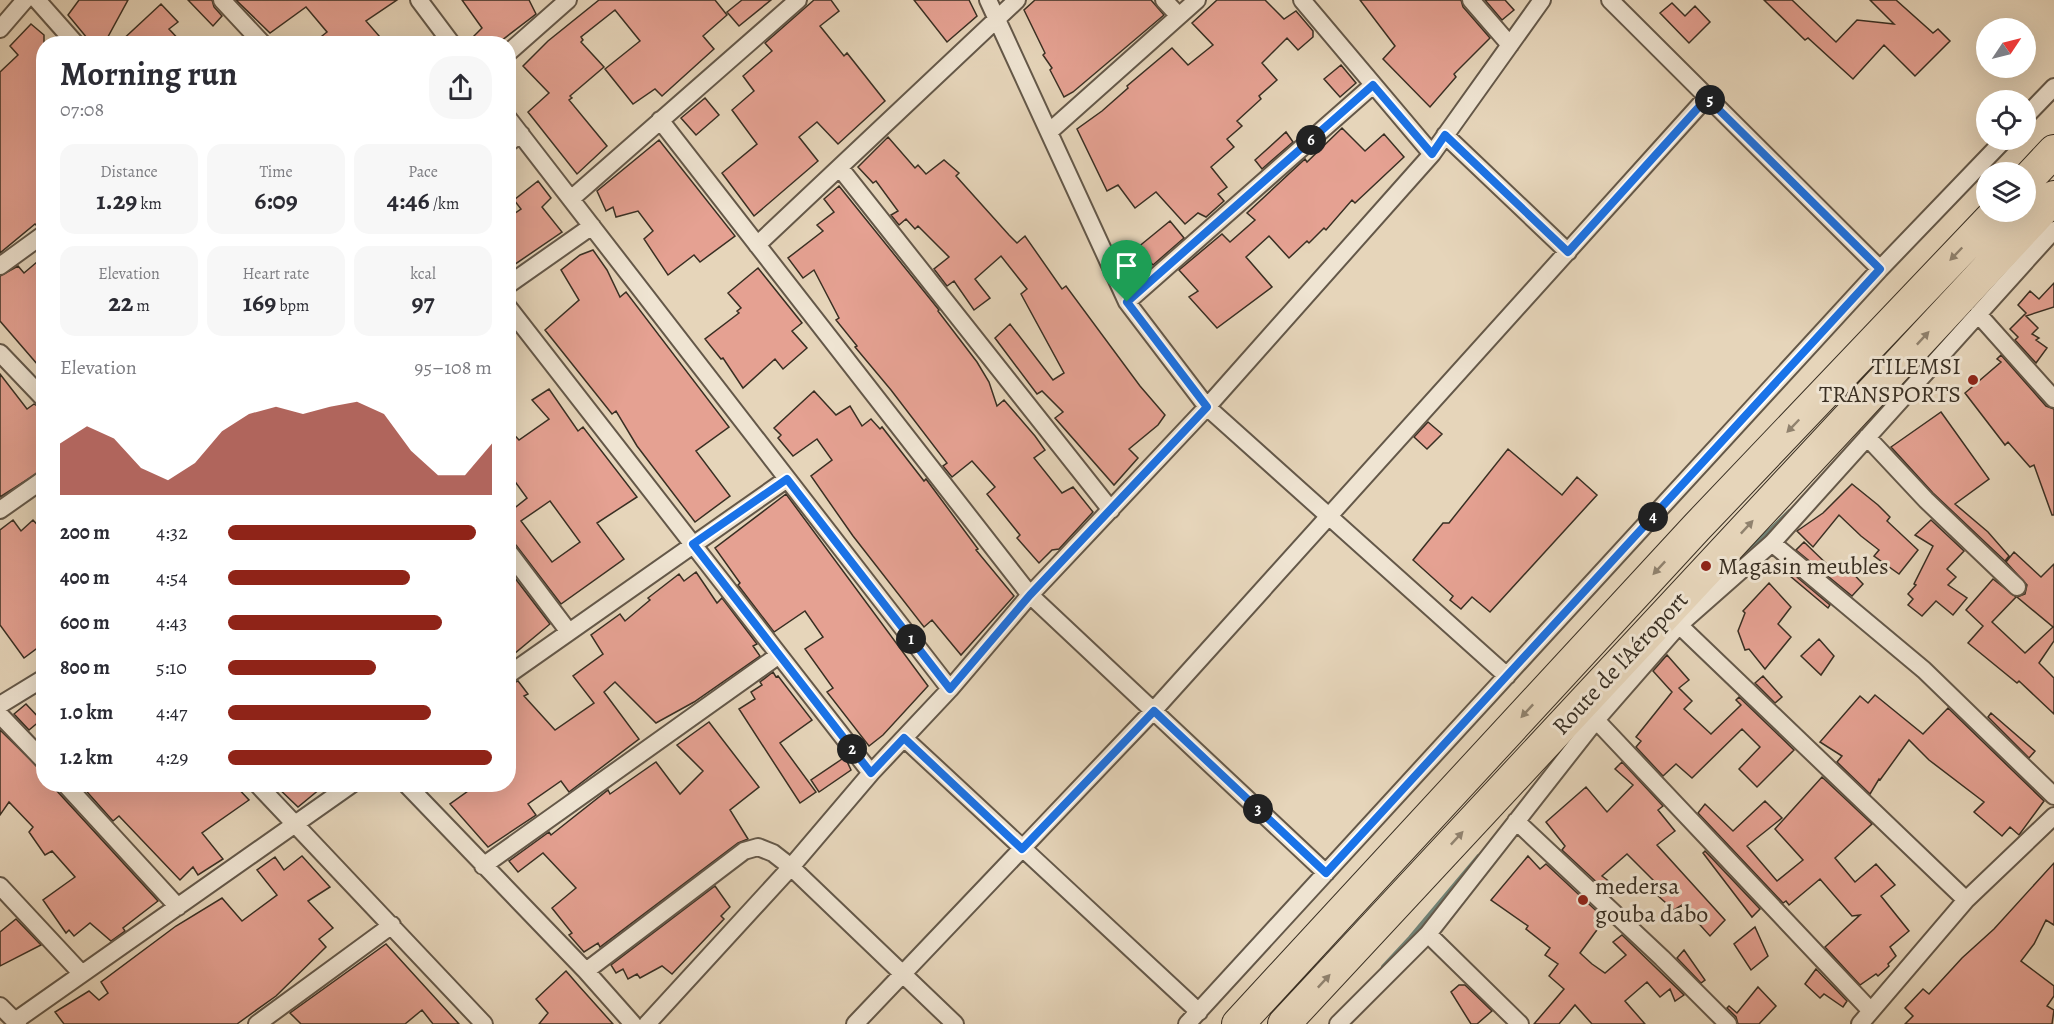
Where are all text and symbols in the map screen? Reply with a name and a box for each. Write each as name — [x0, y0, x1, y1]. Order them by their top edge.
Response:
north arrow — [1976, 18, 2036, 78]
map controls — [1976, 18, 2036, 222]
text: Morning run — [60, 51, 237, 96]
button: share — [429, 56, 492, 119]
pin: 5 — [1695, 85, 1725, 115]
text: 5 — [1707, 89, 1713, 111]
button: locate — [1976, 90, 2036, 150]
text: 07:08 — [60, 96, 104, 123]
pin: 6 — [1296, 125, 1326, 155]
text: 6 — [1307, 129, 1315, 151]
text: Distance — [100, 161, 158, 183]
text: Time — [259, 161, 293, 183]
text: Pace — [408, 161, 438, 183]
button: layers — [1976, 162, 2036, 222]
text: 1.29 — [96, 183, 137, 218]
text: 6:09 — [254, 183, 298, 218]
text: 4:46 — [387, 183, 430, 218]
text: km — [137, 193, 162, 215]
text: /km — [430, 193, 459, 215]
pin — [1101, 240, 1152, 302]
one-way arrow — [1950, 247, 1964, 261]
icon: arrive — [1110, 249, 1143, 282]
text: Elevation — [98, 263, 160, 285]
text: Heart rate — [243, 263, 309, 285]
text: kcal — [410, 263, 436, 285]
text: 22 — [108, 285, 133, 320]
text: 169 — [243, 285, 276, 320]
text: 97 — [411, 285, 435, 320]
text: m — [133, 295, 150, 317]
text: bpm — [276, 295, 309, 317]
one-way arrow — [1916, 331, 1929, 346]
place label: TILEMSI TRANSPORTS — [1819, 350, 1961, 410]
text: Elevation — [60, 354, 137, 381]
text: 95–108 m — [414, 354, 492, 381]
marker: TILEMSI TRANSPORTS — [1966, 373, 1980, 387]
one-way arrow — [1786, 418, 1800, 433]
pin: 4 — [1638, 502, 1668, 532]
text: 4 — [1649, 506, 1657, 528]
text: 200 m — [60, 519, 110, 546]
text: 4:32 — [156, 519, 188, 546]
one-way arrow — [1740, 519, 1754, 534]
place label: Magasin meubles — [1718, 550, 1889, 582]
marker: Magasin meubles — [1699, 559, 1713, 573]
one-way arrow — [1653, 560, 1667, 574]
text: 400 m — [60, 564, 110, 591]
text: 4:54 — [156, 564, 187, 591]
street label: Route de l'Aéroport — [1545, 584, 1695, 742]
text: 600 m — [60, 609, 110, 636]
text: 4:43 — [156, 609, 187, 636]
pin: 1 — [896, 624, 926, 654]
text: 1 — [908, 628, 914, 650]
text: 800 m — [60, 654, 110, 681]
text: 5:10 — [156, 654, 187, 681]
text: 1.0 km — [60, 699, 113, 726]
text: 4:47 — [156, 699, 187, 726]
one-way arrow — [1521, 703, 1534, 718]
pin: 2 — [837, 734, 867, 764]
text: 2 — [848, 738, 856, 760]
text: 1.2 km — [60, 744, 113, 771]
text: 4:29 — [156, 744, 188, 771]
pin: 3 — [1243, 794, 1273, 824]
text: 3 — [1255, 798, 1261, 820]
one-way arrow — [1450, 831, 1464, 846]
place label: medersa gouba dabo — [1595, 870, 1708, 930]
marker: medersa gouba dabo — [1576, 893, 1590, 907]
one-way arrow — [1317, 974, 1331, 989]

